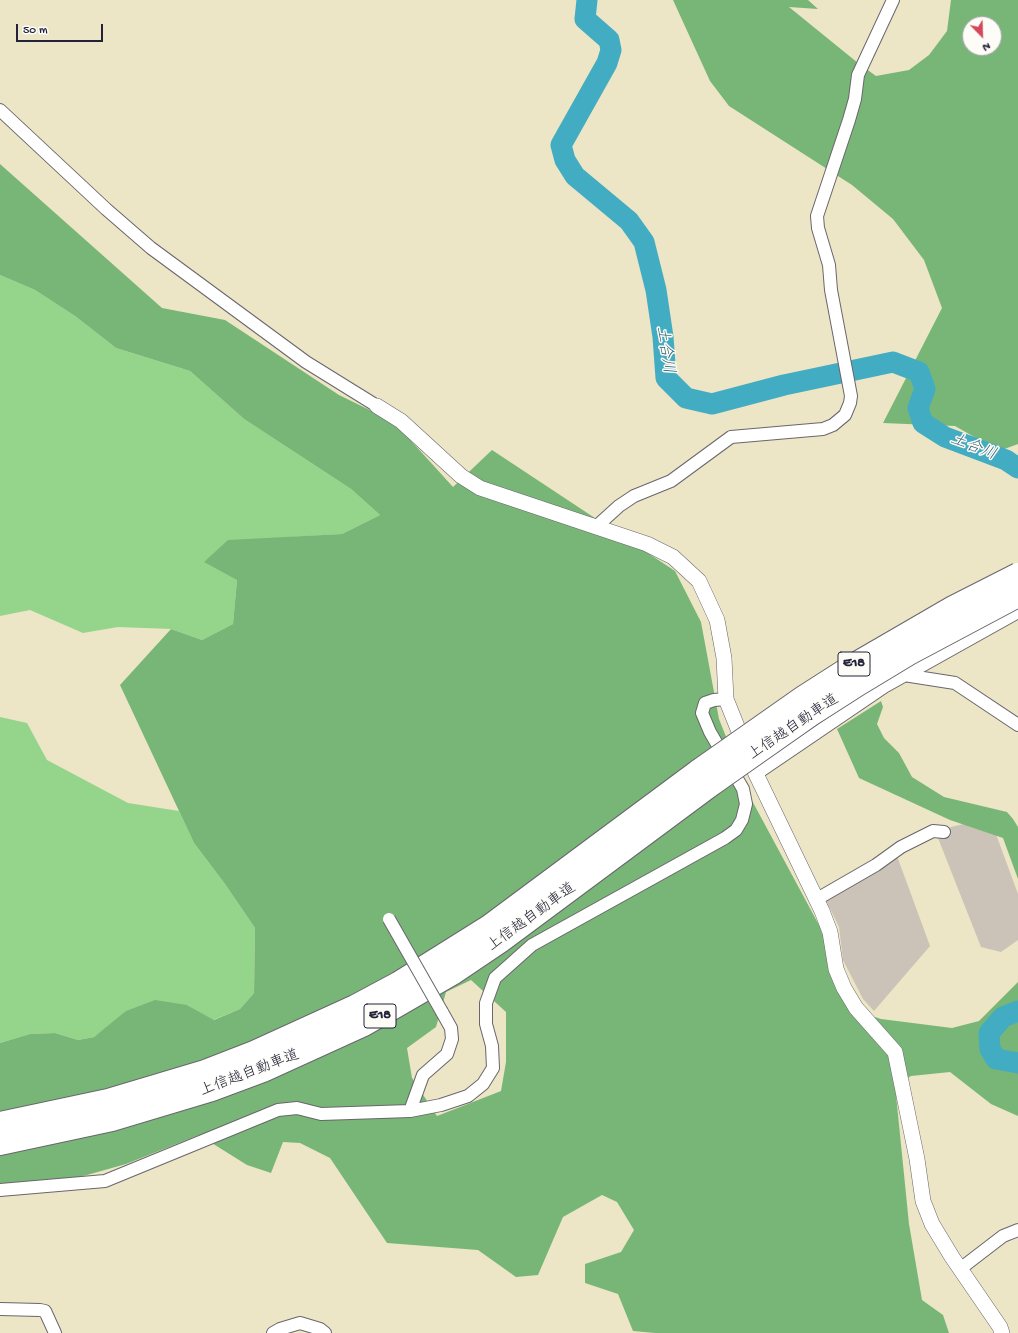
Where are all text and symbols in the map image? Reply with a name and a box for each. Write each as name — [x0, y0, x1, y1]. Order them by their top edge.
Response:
scale bar — [18, 16, 105, 42]
north arrow — [962, 16, 1002, 56]
text: 50 m — [23, 24, 48, 38]
text: N — [981, 39, 992, 53]
water label: 土合川 — [651, 325, 677, 375]
water label: 土合川 — [947, 430, 999, 466]
road number: E18 — [838, 652, 870, 676]
street label: 上信越自動車道 — [745, 691, 843, 765]
street label: 上信越自動車道 — [484, 880, 580, 956]
road number: E18 — [364, 1004, 396, 1028]
street label: 上信越自動車道 — [198, 1047, 302, 1101]

